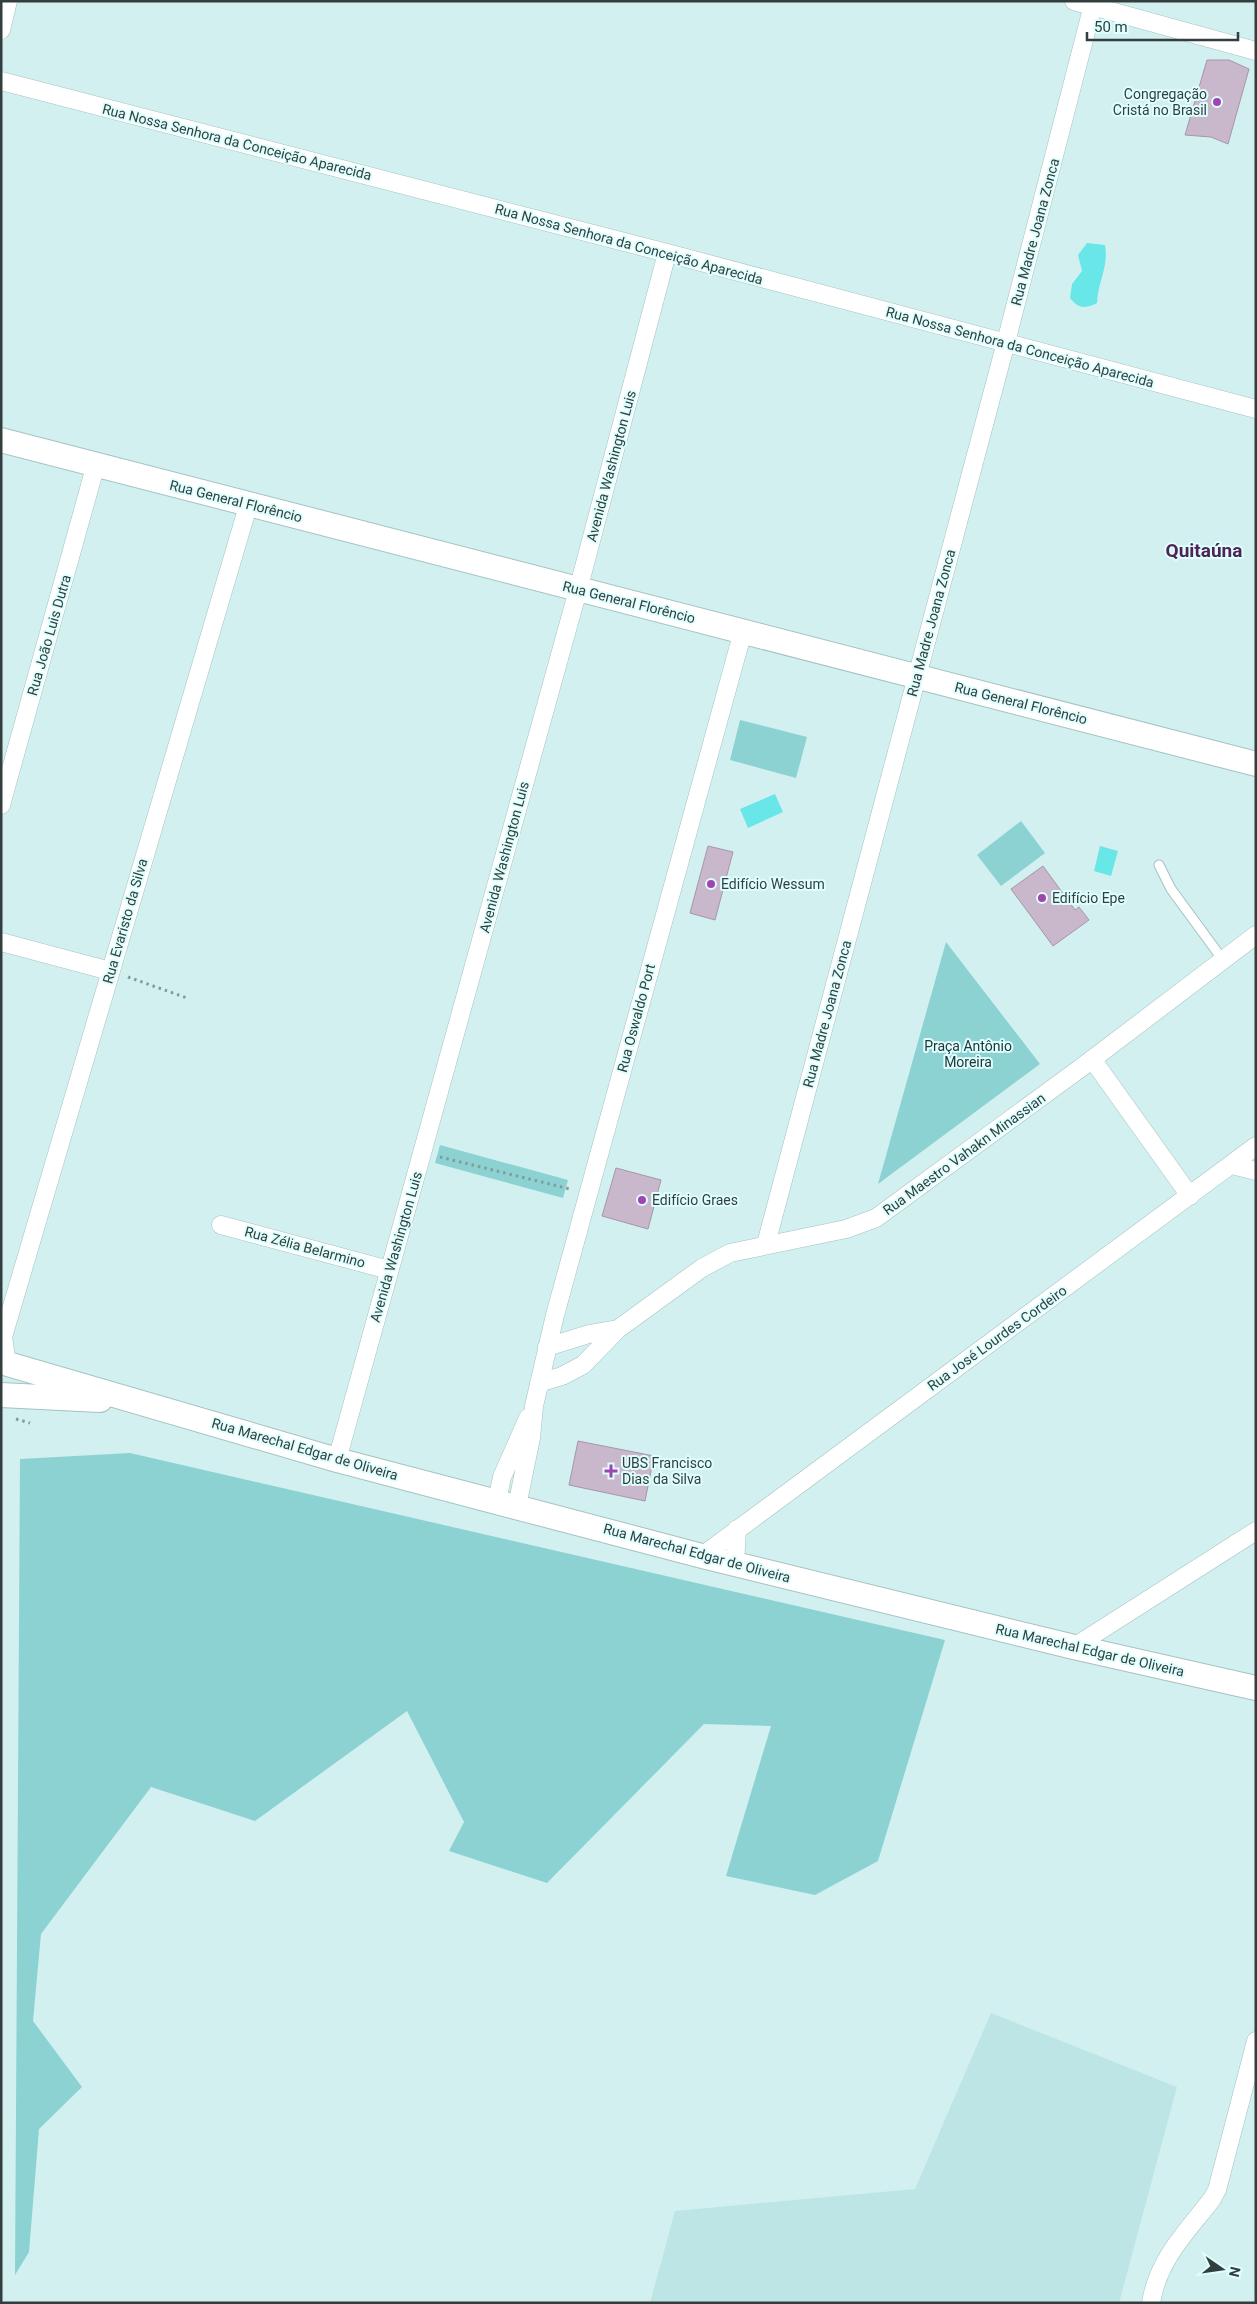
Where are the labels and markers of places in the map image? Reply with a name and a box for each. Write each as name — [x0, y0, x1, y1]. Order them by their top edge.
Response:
place label: Congregação Cristá no Brasil — [1113, 86, 1207, 118]
marker: Congregação Cristá no Brasil — [1211, 96, 1223, 108]
place label: Edifício Wessum — [721, 876, 825, 892]
marker: Edifício Wessum — [705, 878, 717, 890]
place label: Edifício Epe — [1052, 890, 1125, 906]
marker: Edifício Epe — [1036, 892, 1048, 904]
place label: Edifício Graes — [652, 1192, 738, 1208]
marker: Edifício Graes — [636, 1194, 648, 1206]
place label: UBS Francisco Dias da Silva — [622, 1455, 712, 1487]
marker: UBS Francisco Dias da Silva — [604, 1464, 618, 1478]

